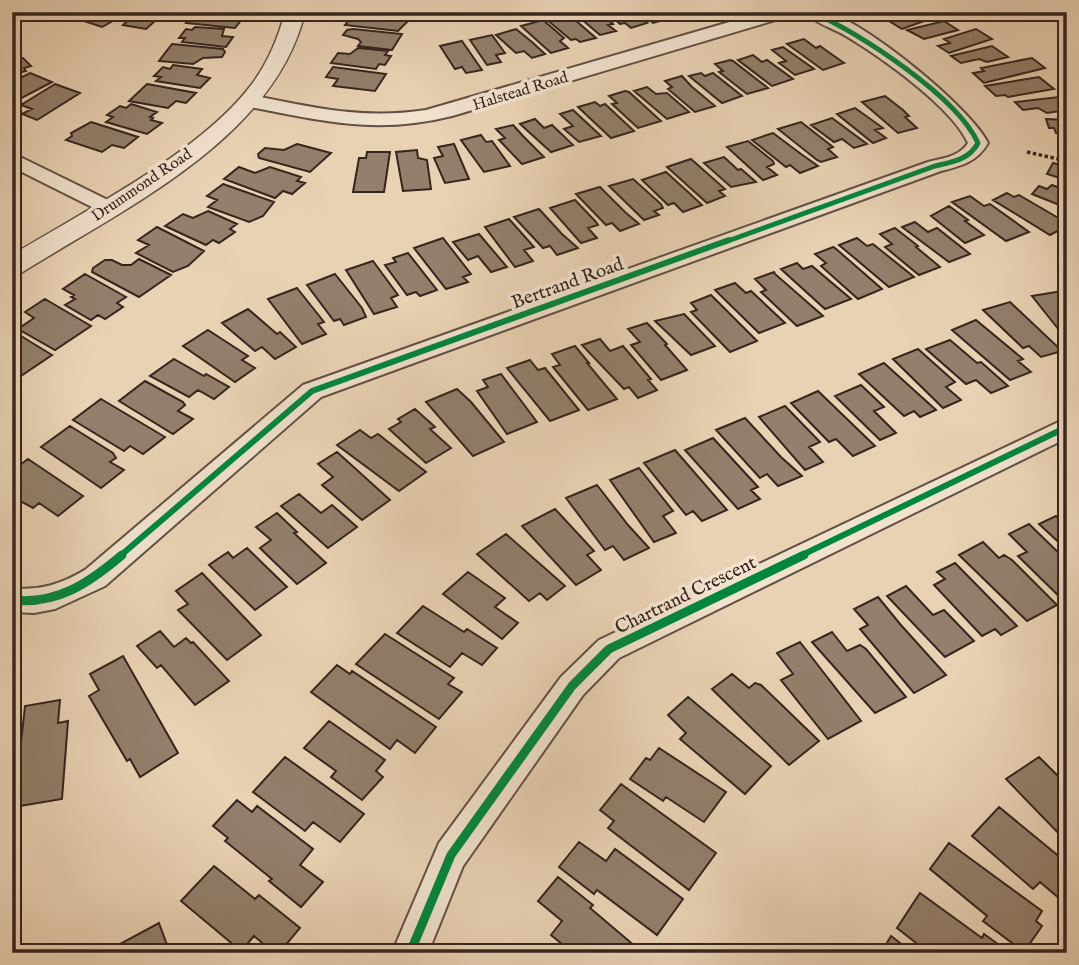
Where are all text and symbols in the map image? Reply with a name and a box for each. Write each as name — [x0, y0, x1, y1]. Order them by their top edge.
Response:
street label: Halstead Road — [471, 68, 571, 116]
street label: Drummond Road — [88, 144, 197, 227]
street label: Bertrand Road — [508, 252, 628, 315]
street label: Chartrand Crescent — [611, 551, 761, 640]

